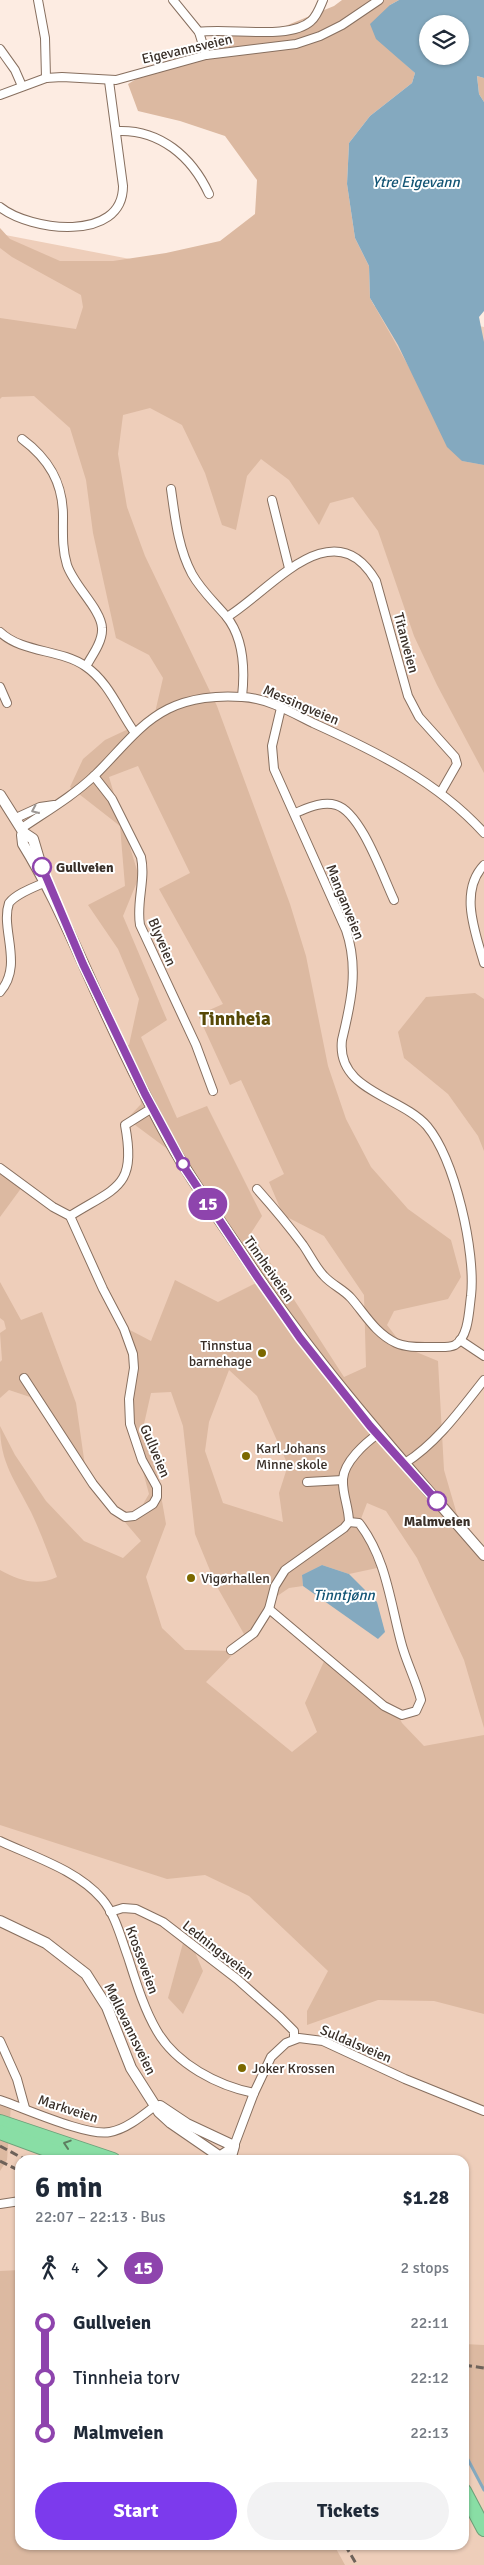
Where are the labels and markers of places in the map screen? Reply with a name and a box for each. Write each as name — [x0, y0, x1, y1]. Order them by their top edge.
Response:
marker: Gullveien — [32, 857, 52, 877]
place label: Gullveien — [56, 859, 114, 876]
unlabelled marker — [176, 1157, 190, 1171]
place label: Tinnstua barnehage — [189, 1337, 252, 1370]
marker: Tinnstua barnehage — [256, 1347, 268, 1359]
place label: Karl Johans Minne skole — [256, 1440, 328, 1473]
marker: Karl Johans Minne skole — [240, 1450, 252, 1462]
marker: Malmveien — [427, 1491, 447, 1511]
place label: Malmveien — [404, 1513, 471, 1530]
place label: Vigørhallen — [201, 1570, 270, 1587]
marker: Vigørhallen — [185, 1572, 197, 1584]
place label: Joker Krossen — [252, 2060, 335, 2077]
marker: Joker Krossen — [236, 2062, 248, 2074]

